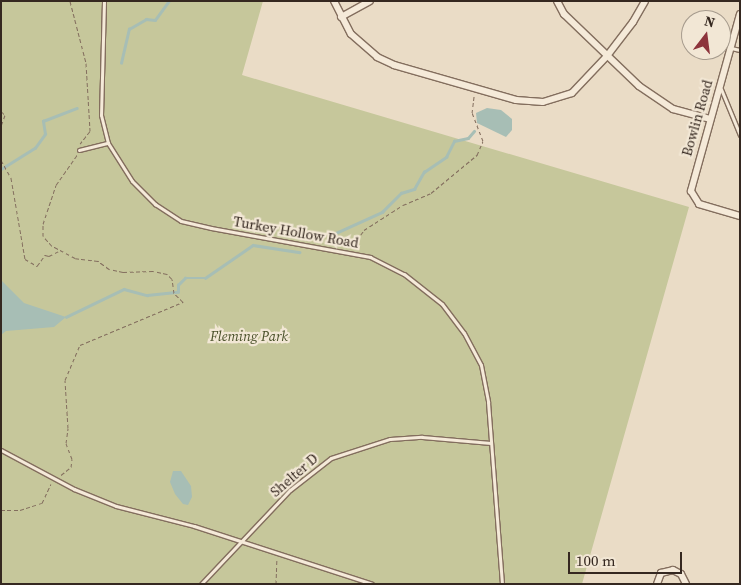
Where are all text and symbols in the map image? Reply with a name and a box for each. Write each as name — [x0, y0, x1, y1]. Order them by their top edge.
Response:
north arrow — [681, 10, 731, 60]
text: N — [702, 10, 717, 32]
street label: Bowlin Road — [678, 78, 716, 158]
street label: Turkey Hollow Road — [232, 213, 360, 251]
park label: Fleming Park — [210, 328, 288, 344]
street label: Shelter D — [267, 450, 321, 500]
scale bar — [571, 542, 685, 574]
text: 100 m — [576, 550, 616, 571]

